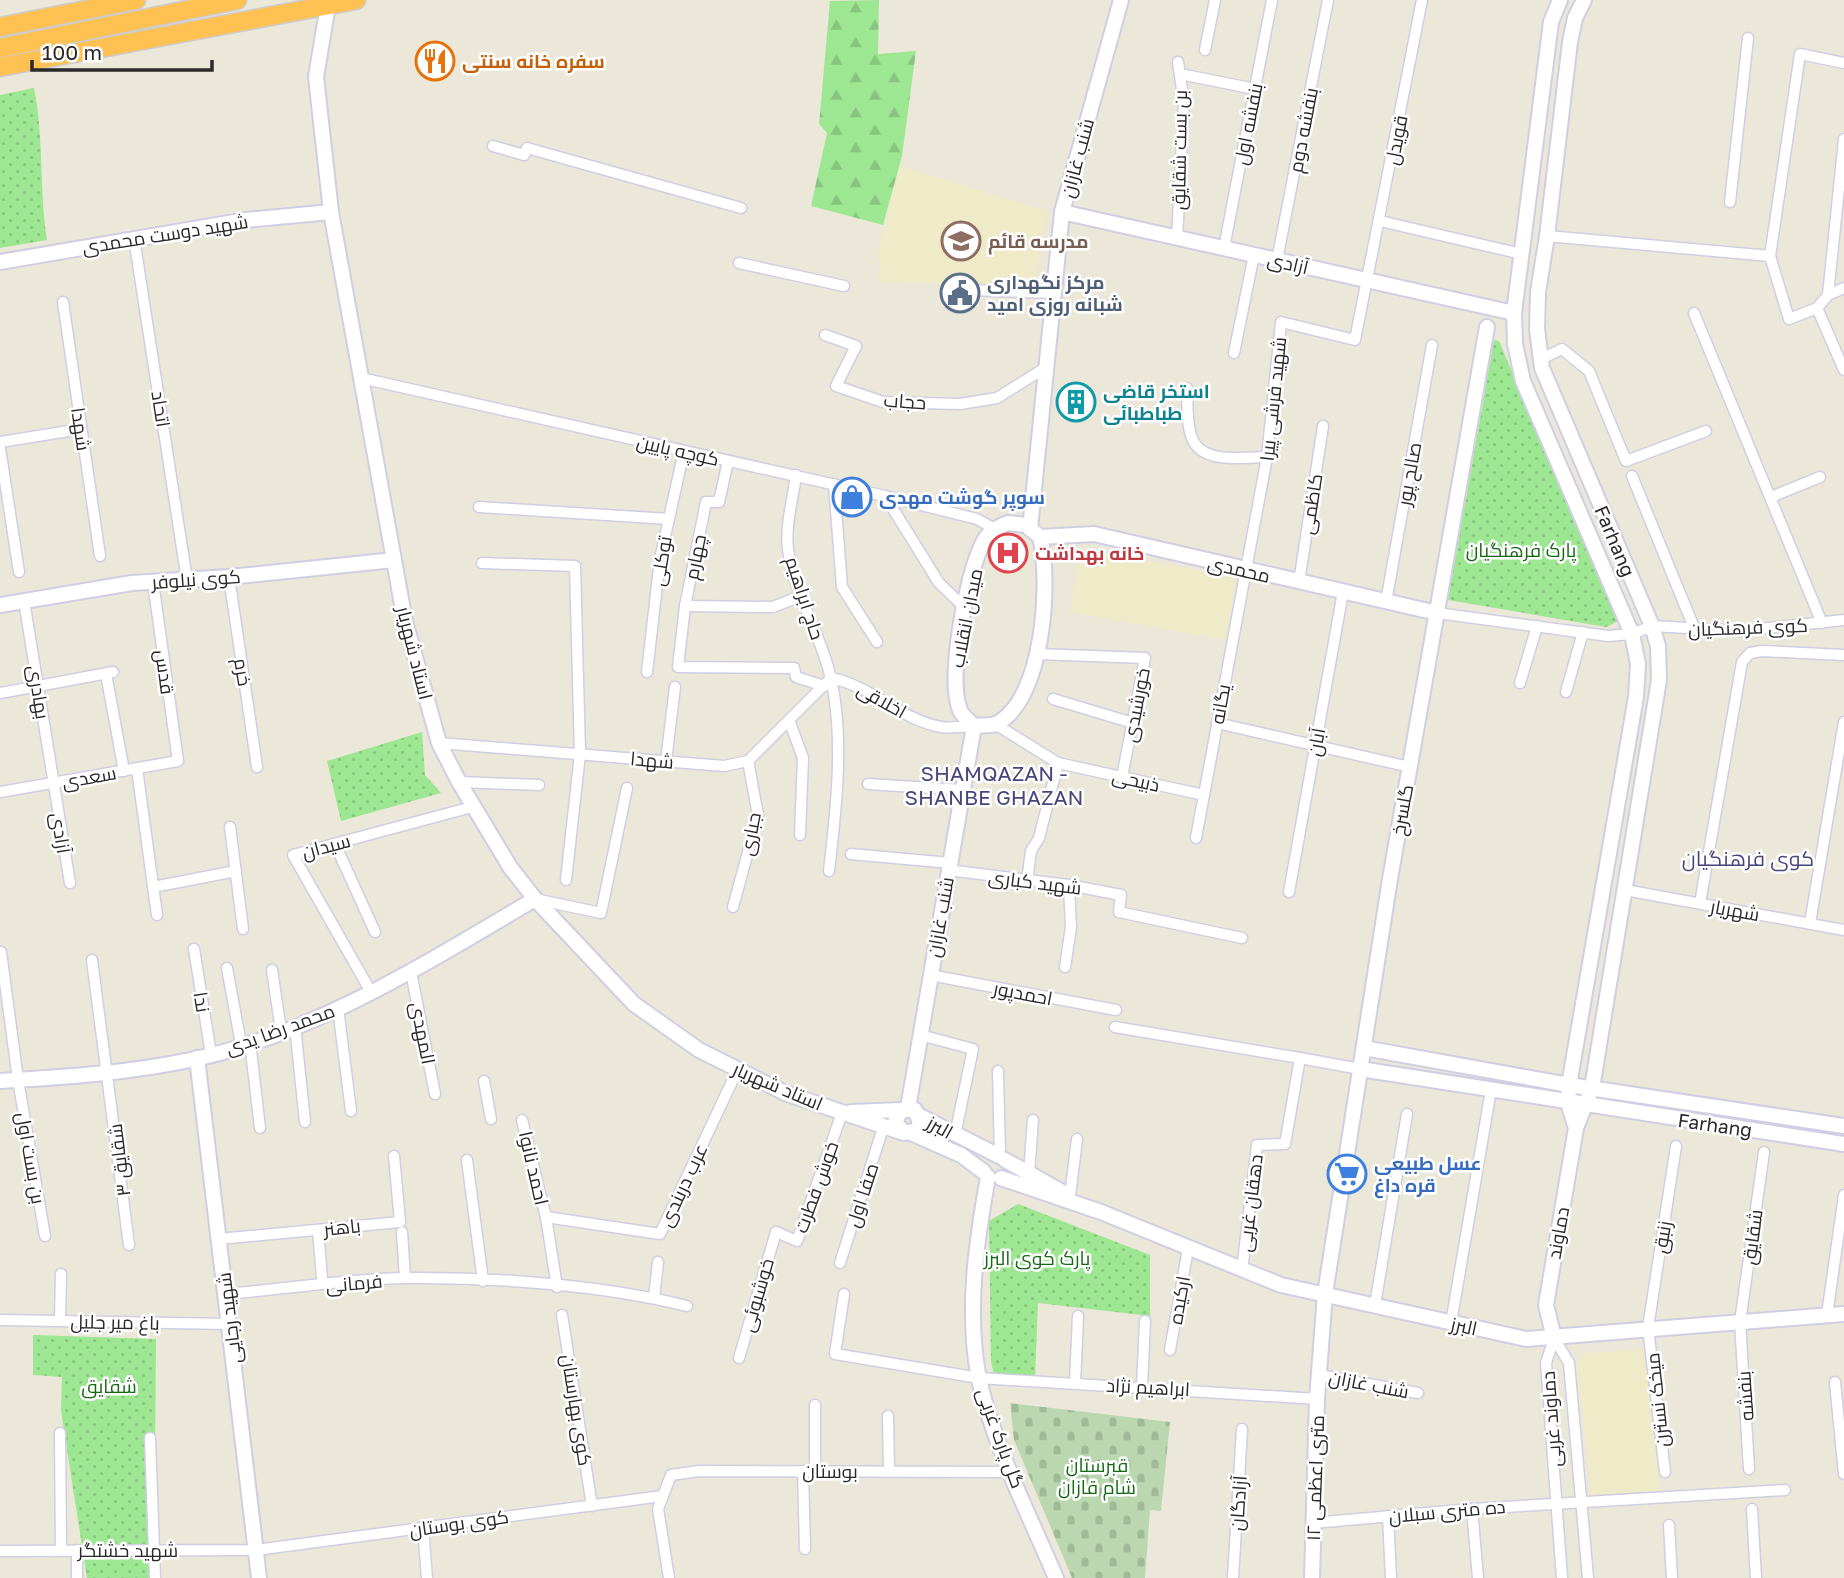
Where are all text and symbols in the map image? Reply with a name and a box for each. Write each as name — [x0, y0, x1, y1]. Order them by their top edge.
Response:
scale bar — [32, 28, 212, 72]
text: 100 m — [42, 39, 102, 65]
restaurant icon: سفره خانه سنتی — [414, 40, 456, 82]
place label: سفره خانه سنتی — [462, 49, 605, 73]
street label: بنفشه اول — [1228, 81, 1268, 167]
street label: بنفشه دوم — [1283, 85, 1325, 175]
street label: بن بست شقایق — [1166, 90, 1193, 210]
street label: قویدل — [1379, 113, 1413, 167]
street label: شنب غازان — [1055, 116, 1099, 200]
street label: شهید دوست محمدی — [80, 209, 250, 259]
school or university icon: مدرسه قائم — [940, 220, 982, 262]
place label: مدرسه قائم — [988, 229, 1089, 255]
street label: آزادی — [1265, 247, 1311, 279]
place label: مرکز نگهداری شبانه روزی امید — [987, 270, 1123, 317]
public building icon: مرکز نگهداری شبانه روزی امید — [939, 272, 981, 314]
street label: شهید فرشی پیرا — [1255, 336, 1292, 462]
place label: استخر قاضی طباطبائی — [1103, 379, 1210, 425]
building icon: استخر قاضی طباطبائی — [1055, 381, 1097, 423]
street label: حجاب — [883, 388, 927, 413]
street label: اتحاد — [147, 389, 176, 429]
street label: شهدا — [66, 406, 96, 452]
street label: کوچه پایین — [634, 429, 722, 472]
street label: صالح پور — [1391, 440, 1428, 509]
street label: کاظمی — [1294, 472, 1328, 536]
shop icon: سوپر گوشت مهدی — [831, 476, 873, 518]
place label: سوپر گوشت مهدی — [879, 485, 1045, 511]
street label: Farhang — [1590, 502, 1641, 580]
street label: چهارم — [679, 532, 713, 582]
hospital icon: خانه بهداشت — [987, 532, 1029, 574]
street label: توکلی — [645, 534, 677, 588]
park label: پارک فرهنگیان — [1466, 538, 1576, 563]
place label: خانه بهداشت — [1035, 541, 1144, 565]
street label: محمدی — [1205, 550, 1273, 588]
street label: حاج ابراهیم — [778, 553, 830, 643]
street label: کوی نیلوفر — [150, 564, 241, 594]
street label: میدان انقلاب — [945, 566, 987, 670]
street label: استاد شهریار — [392, 603, 438, 702]
street label: کوی فرهنگیان — [1688, 613, 1808, 641]
street label: قدس — [150, 648, 180, 696]
street label: خرم — [227, 656, 257, 688]
street label: بهادری — [23, 663, 55, 721]
street label: خورشیدی — [1117, 666, 1155, 744]
street label: اخلاقی — [853, 677, 911, 723]
street label: یگانه — [1205, 682, 1234, 726]
street label: آبان — [1302, 726, 1330, 758]
street label: شهدا — [629, 746, 675, 774]
street label: سعدی — [60, 760, 118, 794]
district label: SHAMQAZAN - SHANBE GHAZAN — [904, 760, 1084, 810]
street label: ذبیحی — [1110, 763, 1162, 797]
street label: گلسرخ — [1386, 783, 1420, 838]
street label: جباری — [734, 810, 766, 858]
street label: آزادی — [46, 811, 76, 855]
street label: سیدان — [299, 828, 353, 864]
district label: کوی فرهنگیان — [1682, 845, 1814, 872]
street label: شهید کباری — [987, 864, 1083, 900]
street label: شنب غازان — [921, 875, 959, 959]
street label: شهریار — [1707, 894, 1762, 926]
street label: احمدپور — [990, 975, 1055, 1011]
street label: ندا — [190, 990, 215, 1014]
street label: محمد رضا یدی — [222, 998, 338, 1060]
street label: المهدی — [405, 1000, 441, 1066]
street label: استاد شهریار — [728, 1056, 827, 1116]
street label: Farhang — [1676, 1108, 1754, 1141]
street label: بن بست اول — [11, 1110, 51, 1206]
street label: البرز — [922, 1110, 957, 1144]
street label: شقایق ۳ — [103, 1122, 136, 1198]
street label: احمد نانوا — [514, 1129, 554, 1207]
street label: خوش فطرت — [788, 1138, 844, 1236]
street label: عرب دربندی — [653, 1140, 713, 1230]
place label: عسل طبیعی قره داغ — [1374, 1151, 1482, 1199]
street label: دهقان غربی — [1232, 1153, 1268, 1253]
supermarket icon: عسل طبیعی قره داغ — [1326, 1153, 1368, 1195]
street label: صفا اول — [840, 1160, 884, 1230]
street label: دماوند — [1542, 1205, 1574, 1261]
street label: شقایق — [1736, 1208, 1769, 1266]
street label: باهنر — [321, 1213, 362, 1241]
street label: زنبق — [1648, 1219, 1677, 1255]
park label: پارک کوی البرز — [983, 1246, 1090, 1271]
street label: خوشبوئی — [735, 1255, 779, 1335]
street label: فرمانی — [325, 1269, 383, 1297]
street label: شهید رجایی — [211, 1271, 247, 1365]
street label: ارکیده — [1163, 1274, 1195, 1326]
street label: باغ میر جلیل — [70, 1309, 160, 1337]
street label: البرز — [1448, 1311, 1480, 1341]
street label: میخک نسترن — [1640, 1352, 1674, 1448]
street label: کوی بهارستان — [556, 1353, 598, 1467]
street label: شنب غازان — [1327, 1364, 1411, 1404]
street label: دماوند غربی — [1536, 1370, 1566, 1468]
street label: بنفشه — [1731, 1370, 1758, 1422]
street label: ابراهیم نژاد — [1105, 1373, 1191, 1403]
park label: شقایق — [81, 1374, 137, 1399]
street label: گل پارک غربی — [971, 1385, 1030, 1492]
street label: ۱۲ متری اعظمی — [1301, 1415, 1329, 1541]
park label: قبرستان شام قازان — [1058, 1453, 1136, 1501]
street label: بوستان — [802, 1459, 858, 1483]
street label: آزادگان — [1224, 1474, 1252, 1532]
street label: ده متری سبلان — [1388, 1494, 1506, 1528]
street label: کوی بوستان — [408, 1504, 510, 1542]
street label: شهید خشتگر — [77, 1538, 178, 1562]

